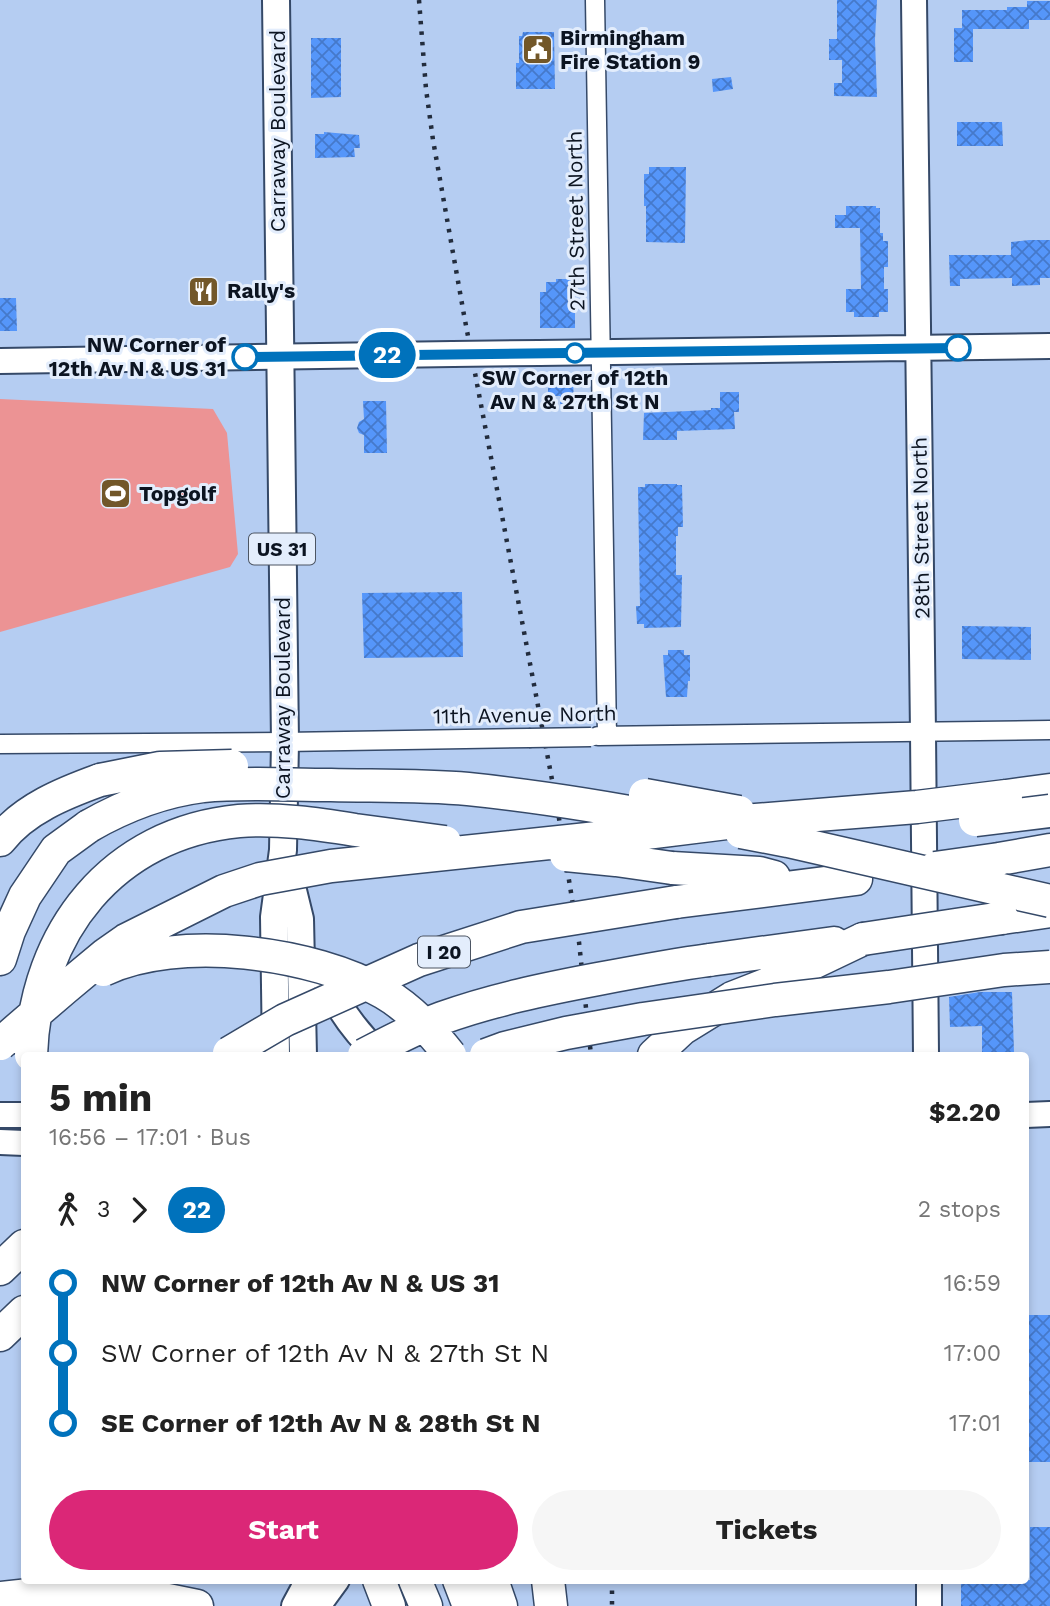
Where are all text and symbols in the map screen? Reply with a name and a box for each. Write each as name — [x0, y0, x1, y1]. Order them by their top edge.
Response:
place label: Birmingham Fire Station 9 — [560, 25, 701, 74]
street label: Carraway Boulevard — [265, 30, 290, 232]
public building icon: Birmingham Fire Station 9 — [520, 33, 554, 67]
street label: 27th Street North — [561, 131, 590, 311]
restaurant icon: Rally's — [187, 274, 221, 308]
place label: Rally's — [227, 278, 295, 303]
place label: NW Corner of 12th Av N & US 31 — [49, 332, 226, 381]
line badge: 22 — [356, 332, 418, 378]
unlabelled marker — [945, 335, 971, 361]
text: 22 — [373, 341, 401, 369]
marker: SW Corner of 12th Av N & 27th St N — [565, 343, 585, 363]
marker: NW Corner of 12th Av N & US 31 — [232, 344, 258, 370]
place label: SW Corner of 12th Av N & 27th St N — [482, 365, 668, 414]
street label: 28th Street North — [906, 437, 935, 619]
sports icon: Topgolf — [99, 477, 133, 511]
place label: Topgolf — [139, 481, 217, 506]
road number: US 31 — [249, 534, 315, 564]
street label: Carraway Boulevard — [270, 597, 295, 799]
street label: 11th Avenue North — [433, 700, 617, 729]
road number: I 20 — [418, 936, 470, 968]
text: 5 min — [49, 1076, 152, 1120]
text: $2.20 — [929, 1097, 1001, 1127]
text: 16:56 – 17:01 · Bus — [49, 1124, 251, 1151]
icon: walk — [49, 1191, 87, 1229]
icon: forward — [120, 1191, 158, 1229]
text: 3 — [97, 1196, 110, 1223]
text: 22 — [182, 1196, 211, 1224]
text: 2 stops — [918, 1196, 1001, 1223]
text: NW Corner of 12th Av N & US 31 — [101, 1268, 499, 1298]
text: 16:59 — [944, 1270, 1001, 1297]
text: SW Corner of 12th Av N & 27th St N — [101, 1338, 549, 1368]
text: 17:00 — [944, 1340, 1001, 1367]
text: SE Corner of 12th Av N & 28th St N — [101, 1408, 540, 1438]
text: 17:01 — [949, 1410, 1001, 1437]
button: Start — [49, 1490, 518, 1570]
button: Tickets — [532, 1490, 1001, 1570]

